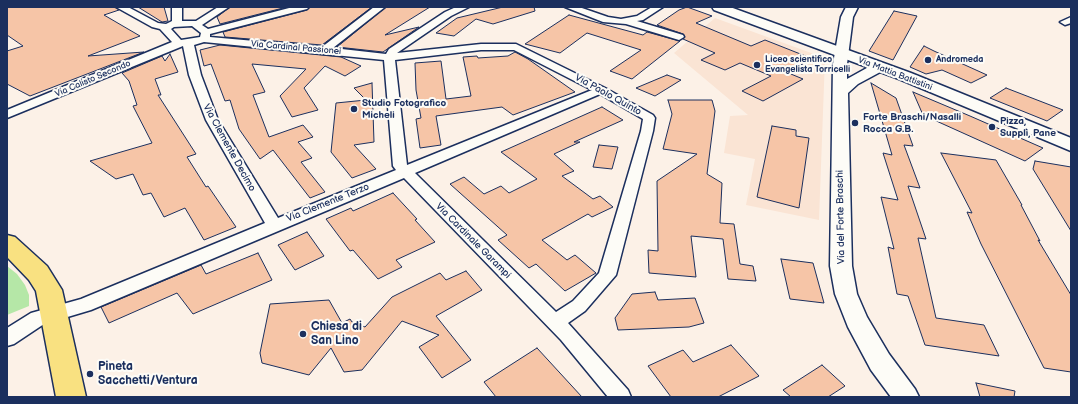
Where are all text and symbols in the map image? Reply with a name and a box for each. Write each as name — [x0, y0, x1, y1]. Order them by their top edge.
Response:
street label: Via Cardinal Passionei — [250, 39, 342, 57]
place label: Liceo scientifico Evangelista Torricelli — [765, 55, 850, 76]
street label: Via Mattia Battistini — [856, 55, 934, 93]
marker: Andromeda — [923, 55, 933, 65]
place label: Andromeda — [936, 55, 983, 65]
street label: Via Calisto Secondo — [53, 58, 133, 100]
marker: Liceo scientifico Evangelista Torricelli — [752, 60, 762, 70]
street label: Via Paolo Quinto — [573, 72, 643, 118]
place label: Studio Fotografico Micheli — [362, 97, 446, 120]
street label: Via Clemente Decimo — [200, 102, 258, 194]
marker: Studio Fotografico Micheli — [349, 104, 359, 114]
place label: Forte Braschi/Nasalli Rocca G.B. — [863, 111, 961, 134]
place label: Pizza, Supplì, Pane — [1000, 115, 1056, 138]
marker: Forte Braschi/Nasalli Rocca G.B. — [850, 118, 860, 128]
marker: Pizza, Supplì, Pane — [987, 122, 997, 132]
street label: Via del Forte Braschi — [834, 170, 848, 264]
street label: Via Clemente Terzo — [285, 181, 371, 225]
street label: Via Cardinale Garampi — [433, 201, 513, 281]
place label: Chiesa di San Lino — [311, 320, 362, 348]
marker: Chiesa di San Lino — [298, 329, 308, 339]
place label: Pineta Sacchetti/Ventura — [98, 360, 198, 388]
marker: Pineta Sacchetti/Ventura — [85, 369, 95, 379]

